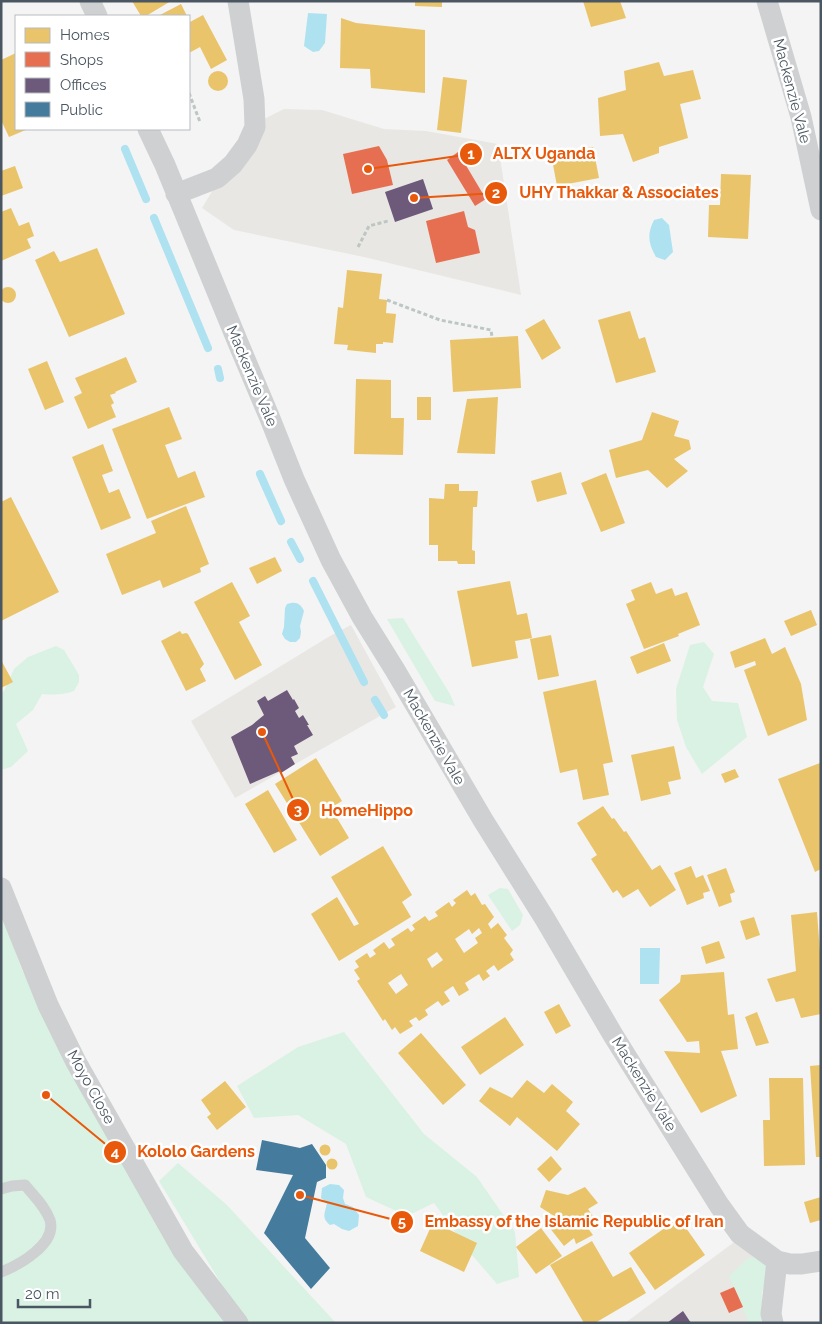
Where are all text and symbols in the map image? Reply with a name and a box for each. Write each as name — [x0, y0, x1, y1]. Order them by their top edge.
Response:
legend — [15, 15, 190, 130]
text: Homes — [60, 26, 110, 44]
street label: Mackenzie Vale — [769, 37, 815, 146]
text: Shops — [60, 51, 103, 69]
text: Offices — [60, 76, 107, 94]
text: Public — [60, 101, 103, 119]
callout: ALTX Uganda — [458, 138, 606, 169]
text: ALTX Uganda — [493, 144, 595, 163]
text: 1 — [467, 145, 475, 163]
callout: UHY Thakkar & Associates — [484, 177, 730, 208]
text: UHY Thakkar & Associates — [519, 183, 719, 202]
text: 2 — [492, 184, 500, 202]
street label: Mackenzie Vale — [223, 323, 281, 429]
street label: Mackenzie Vale — [399, 686, 469, 788]
callout: HomeHippo — [286, 794, 423, 825]
text: 3 — [294, 801, 302, 819]
text: HomeHippo — [321, 801, 413, 820]
street label: Mackenzie Vale — [608, 1034, 680, 1135]
street label: Moyo Close — [63, 1047, 119, 1127]
callout: Kololo Gardens — [102, 1136, 265, 1167]
text: Kololo Gardens — [137, 1142, 255, 1161]
text: 4 — [111, 1143, 120, 1161]
callout: Embassy of the Islamic Republic of Iran — [389, 1206, 734, 1237]
text: Embassy of the Islamic Republic of Iran — [424, 1212, 724, 1231]
text: 5 — [398, 1213, 406, 1231]
scale bar — [18, 1276, 90, 1308]
text: 20 m — [25, 1285, 60, 1303]

